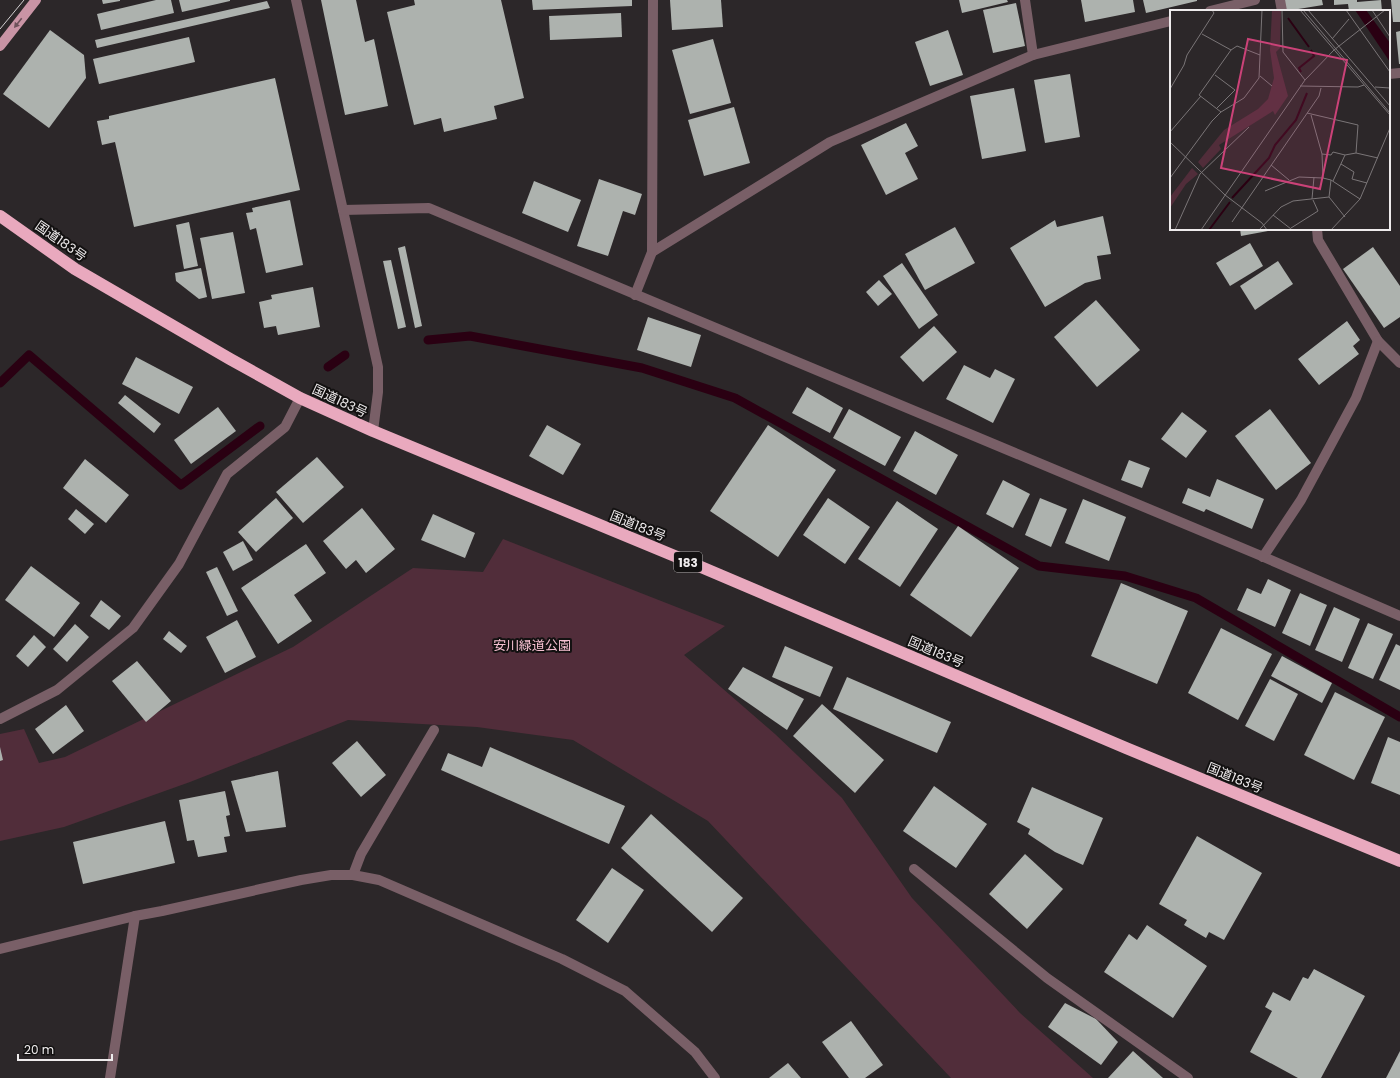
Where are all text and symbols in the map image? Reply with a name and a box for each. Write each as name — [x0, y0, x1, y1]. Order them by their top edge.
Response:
inset map — [1170, 10, 1390, 230]
one-way arrow — [14, 17, 22, 28]
street label: 国道183号 — [31, 216, 91, 266]
street label: 国道183号 — [309, 380, 371, 422]
street label: 国道183号 — [607, 506, 669, 546]
road number: 183 — [674, 552, 702, 572]
street label: 国道183号 — [905, 632, 967, 672]
park label: 安川緑道公園 — [493, 636, 571, 655]
street label: 国道183号 — [1204, 758, 1266, 798]
scale bar — [18, 1036, 112, 1062]
text: 20 m — [24, 1041, 54, 1058]

